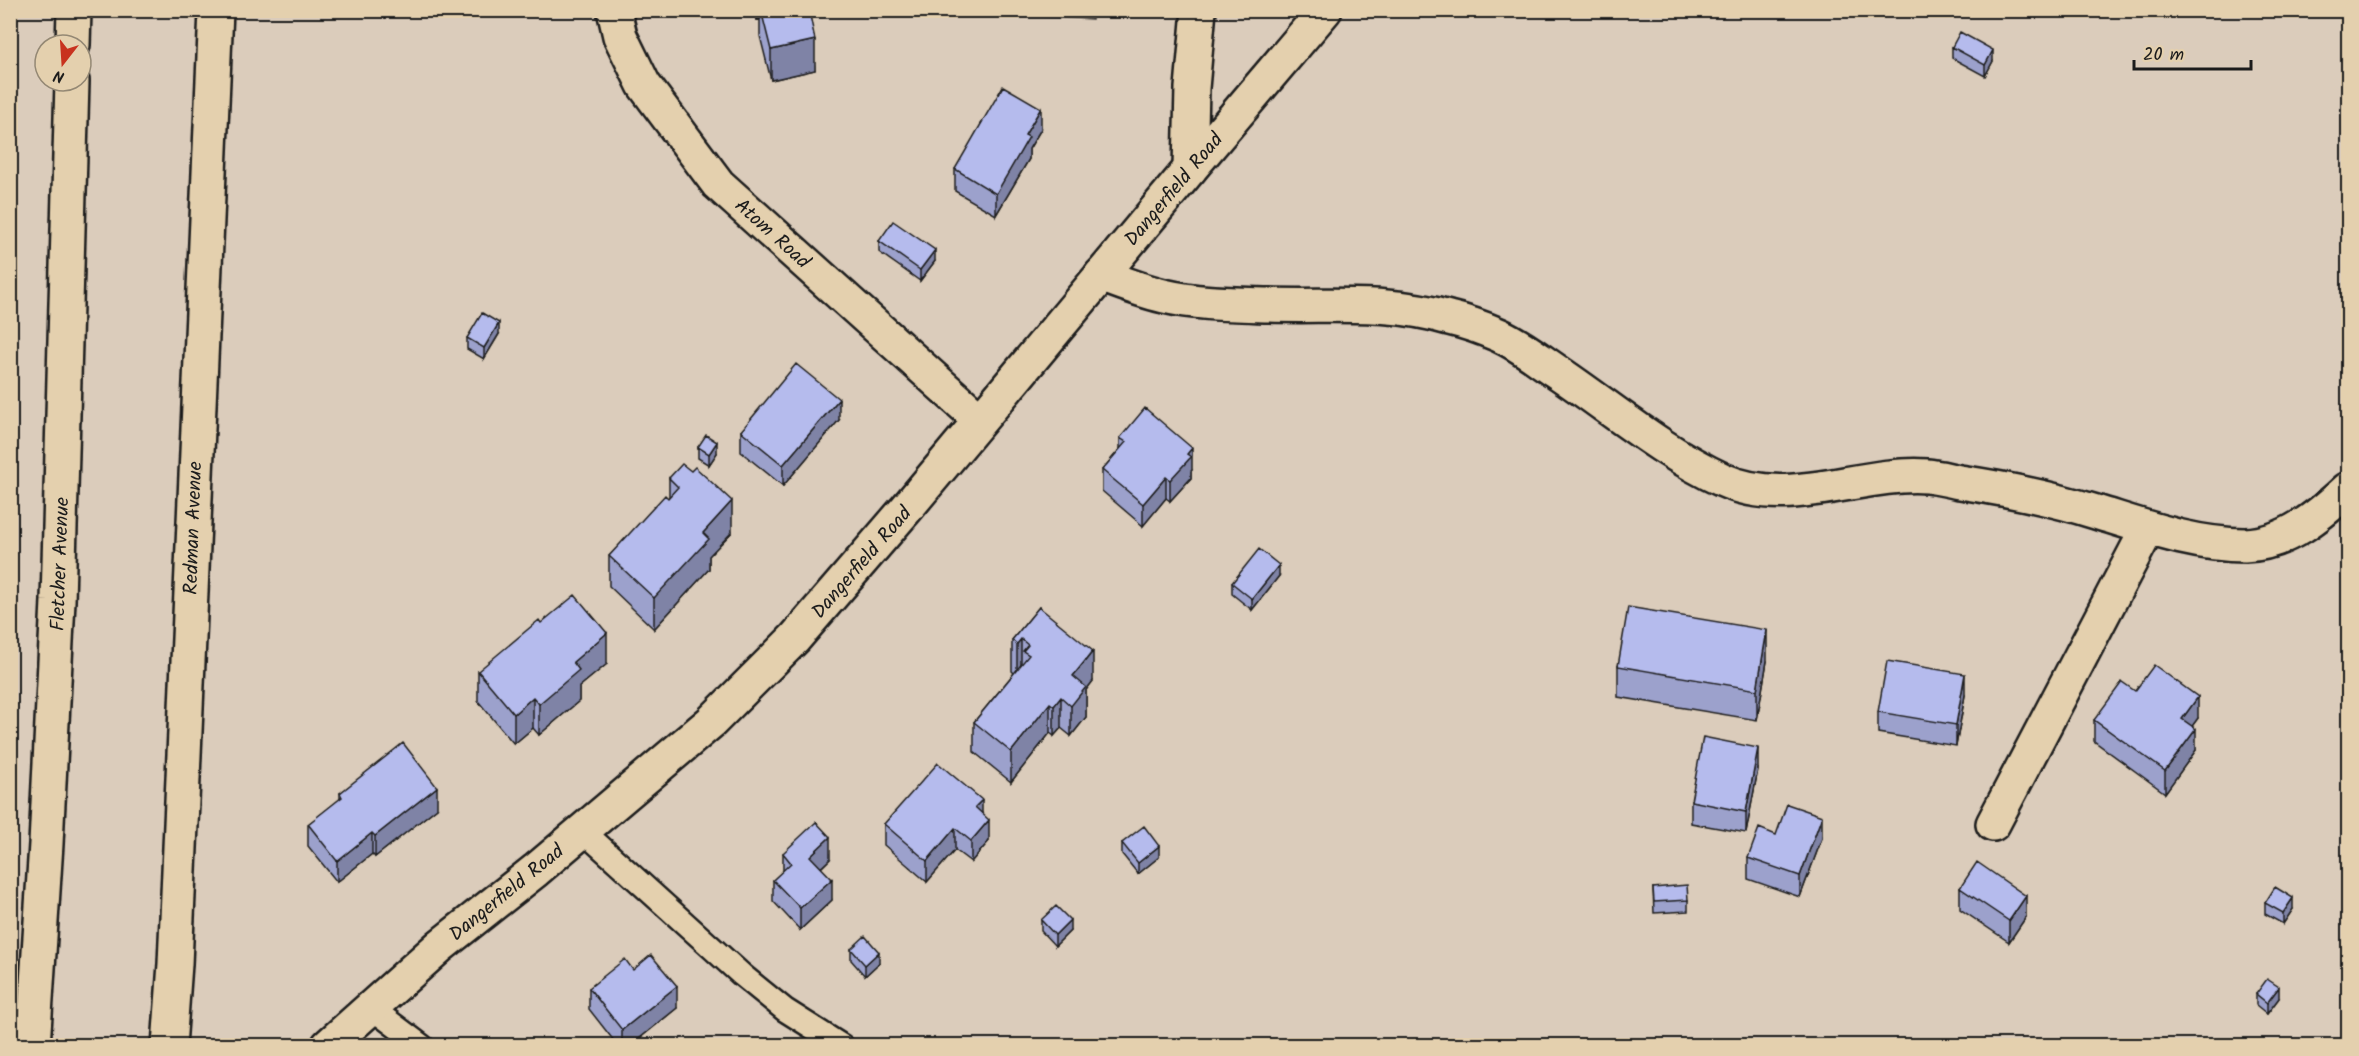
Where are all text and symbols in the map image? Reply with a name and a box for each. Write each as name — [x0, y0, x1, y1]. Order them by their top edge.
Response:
north arrow — [33, 33, 93, 93]
scale bar — [2134, 33, 2251, 71]
text: 20 m — [2143, 41, 2184, 70]
text: N — [51, 62, 68, 89]
street label: Dangerfield Road — [1117, 125, 1233, 254]
street label: Atom Road — [726, 191, 818, 278]
street label: Redman Avenue — [176, 461, 212, 595]
street label: Fletcher Avenue — [43, 496, 79, 632]
street label: Dangerfield Road — [804, 499, 921, 627]
street label: Dangerfield Road — [443, 836, 573, 950]

